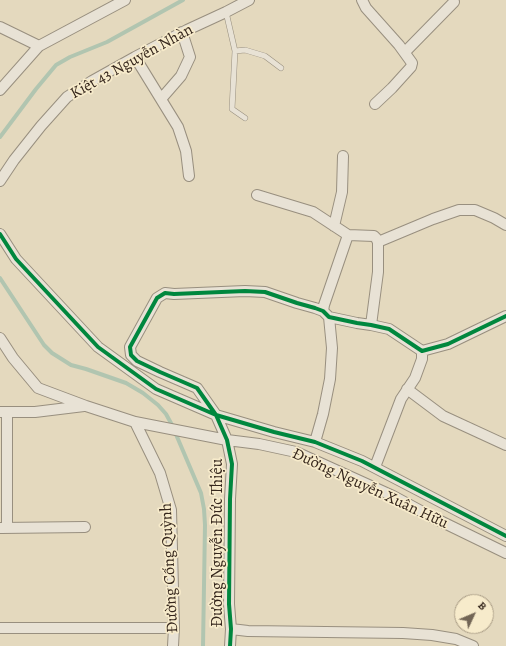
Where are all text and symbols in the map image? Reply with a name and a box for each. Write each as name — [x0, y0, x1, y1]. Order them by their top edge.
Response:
street label: Kiệt 43 Nguyễn Nhàn — [67, 20, 197, 104]
street label: Đường Nguyễn Xuân Hữu — [289, 444, 451, 534]
street label: Đường Nguyễn Đức Thiệu — [208, 459, 228, 627]
street label: Đường Cống Quỳnh — [157, 502, 183, 634]
north arrow — [454, 594, 494, 634]
text: B — [474, 598, 490, 614]

